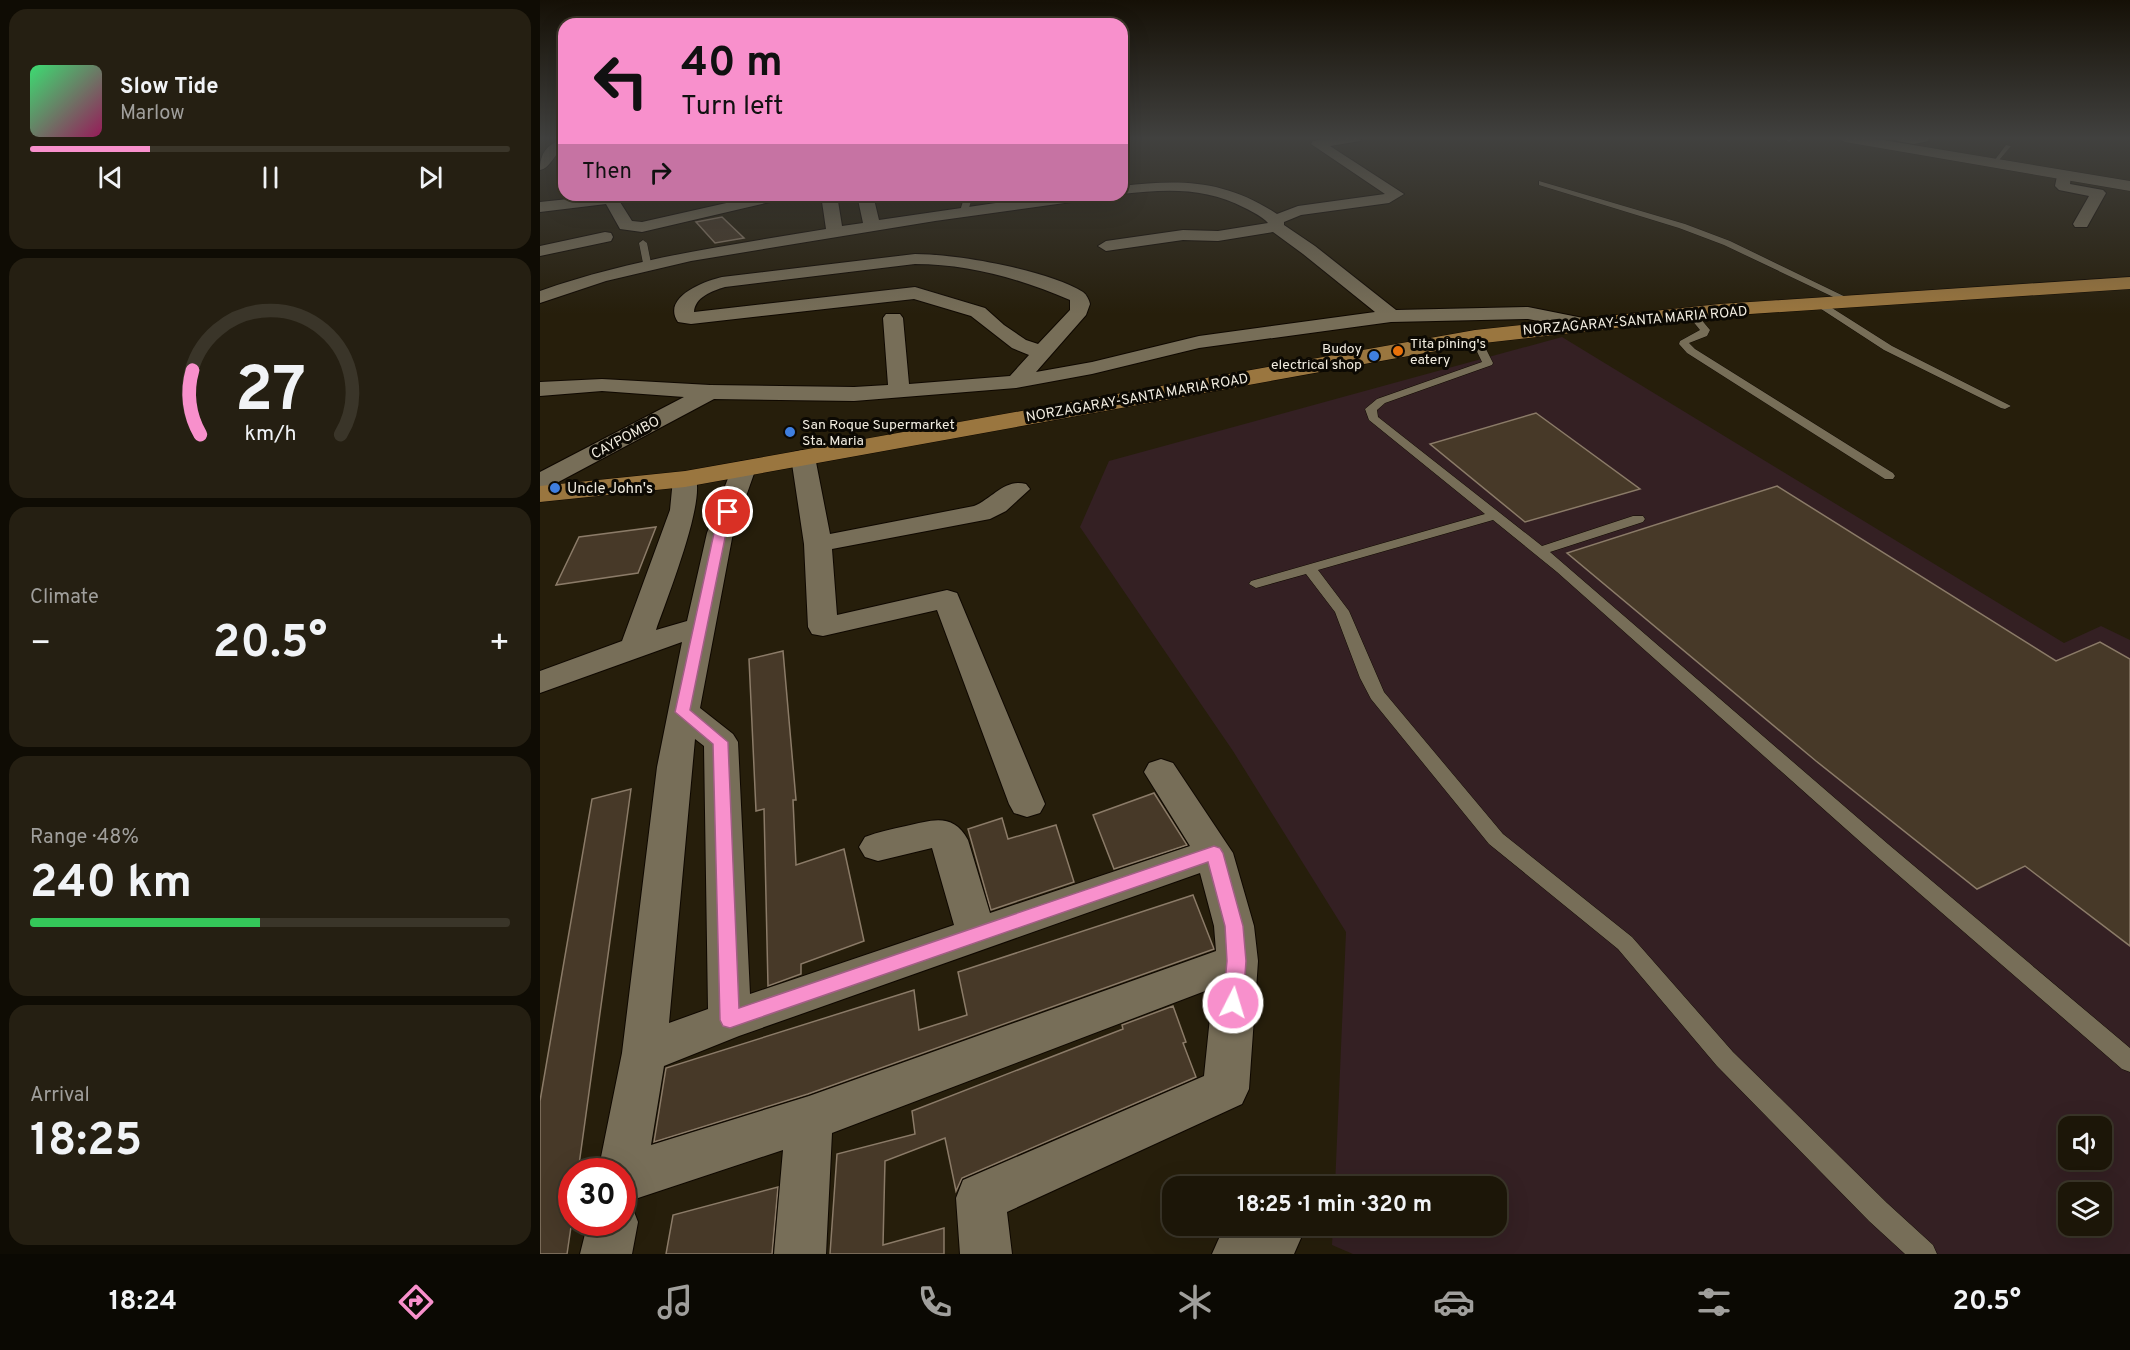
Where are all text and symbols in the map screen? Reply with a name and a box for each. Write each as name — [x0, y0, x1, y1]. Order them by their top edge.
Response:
text: 40 m — [681, 38, 783, 91]
icon: left — [582, 42, 660, 120]
text: Slow Tide — [120, 74, 219, 101]
text: Turn left — [681, 90, 783, 124]
text: Marlow — [120, 101, 184, 127]
icon: right — [644, 156, 677, 189]
text: Then — [582, 159, 632, 186]
icon: previous — [94, 161, 127, 194]
icon: pause — [254, 161, 287, 194]
icon: next — [414, 161, 447, 194]
street label: NORZAGARAY-SANTA MARIA ROAD — [1522, 303, 1748, 340]
place label: Tita pining's eatery — [1410, 336, 1486, 369]
place label: Budoy electrical shop — [1271, 341, 1362, 374]
marker: Tita pining's eatery — [1391, 344, 1405, 358]
marker: Budoy electrical shop — [1367, 349, 1381, 363]
text: 27 — [234, 354, 306, 433]
street label: NORZAGARAY-SANTA MARIA ROAD — [1025, 371, 1250, 426]
street label: CAYPOMBO — [588, 413, 663, 463]
place label: San Roque Supermarket Sta. Maria — [802, 417, 955, 450]
text: km/h — [244, 421, 296, 448]
marker: San Roque Supermarket Sta. Maria — [783, 425, 797, 439]
place label: Uncle John's — [567, 480, 653, 499]
marker: Uncle John's — [548, 481, 562, 495]
pin — [702, 486, 753, 537]
icon: arrive — [711, 495, 744, 528]
text: Climate — [30, 585, 99, 611]
text: 20.5° — [213, 616, 327, 673]
text: − — [30, 624, 51, 666]
text: + — [489, 624, 510, 666]
text: Range · 48% — [30, 825, 139, 851]
text: 240 km — [30, 856, 192, 913]
position arrow — [1201, 971, 1265, 1035]
text: Arrival — [30, 1083, 90, 1109]
text: 18:25 — [30, 1114, 142, 1171]
map controls — [2058, 1116, 2112, 1236]
button: sound — [2058, 1116, 2112, 1170]
speed limit sign: 30 — [558, 1158, 636, 1236]
button: layers — [2058, 1182, 2112, 1236]
text: 18:25 · 1 min · 320 m — [1237, 1192, 1432, 1219]
icon: directions — [395, 1281, 437, 1323]
icon: music — [654, 1281, 696, 1323]
icon: phone — [914, 1281, 956, 1323]
icon: climate — [1174, 1281, 1216, 1323]
icon: car — [1433, 1281, 1475, 1323]
icon: filters — [1693, 1281, 1735, 1323]
text: 18:24 — [109, 1285, 177, 1319]
text: 20.5° — [1953, 1285, 2021, 1319]

